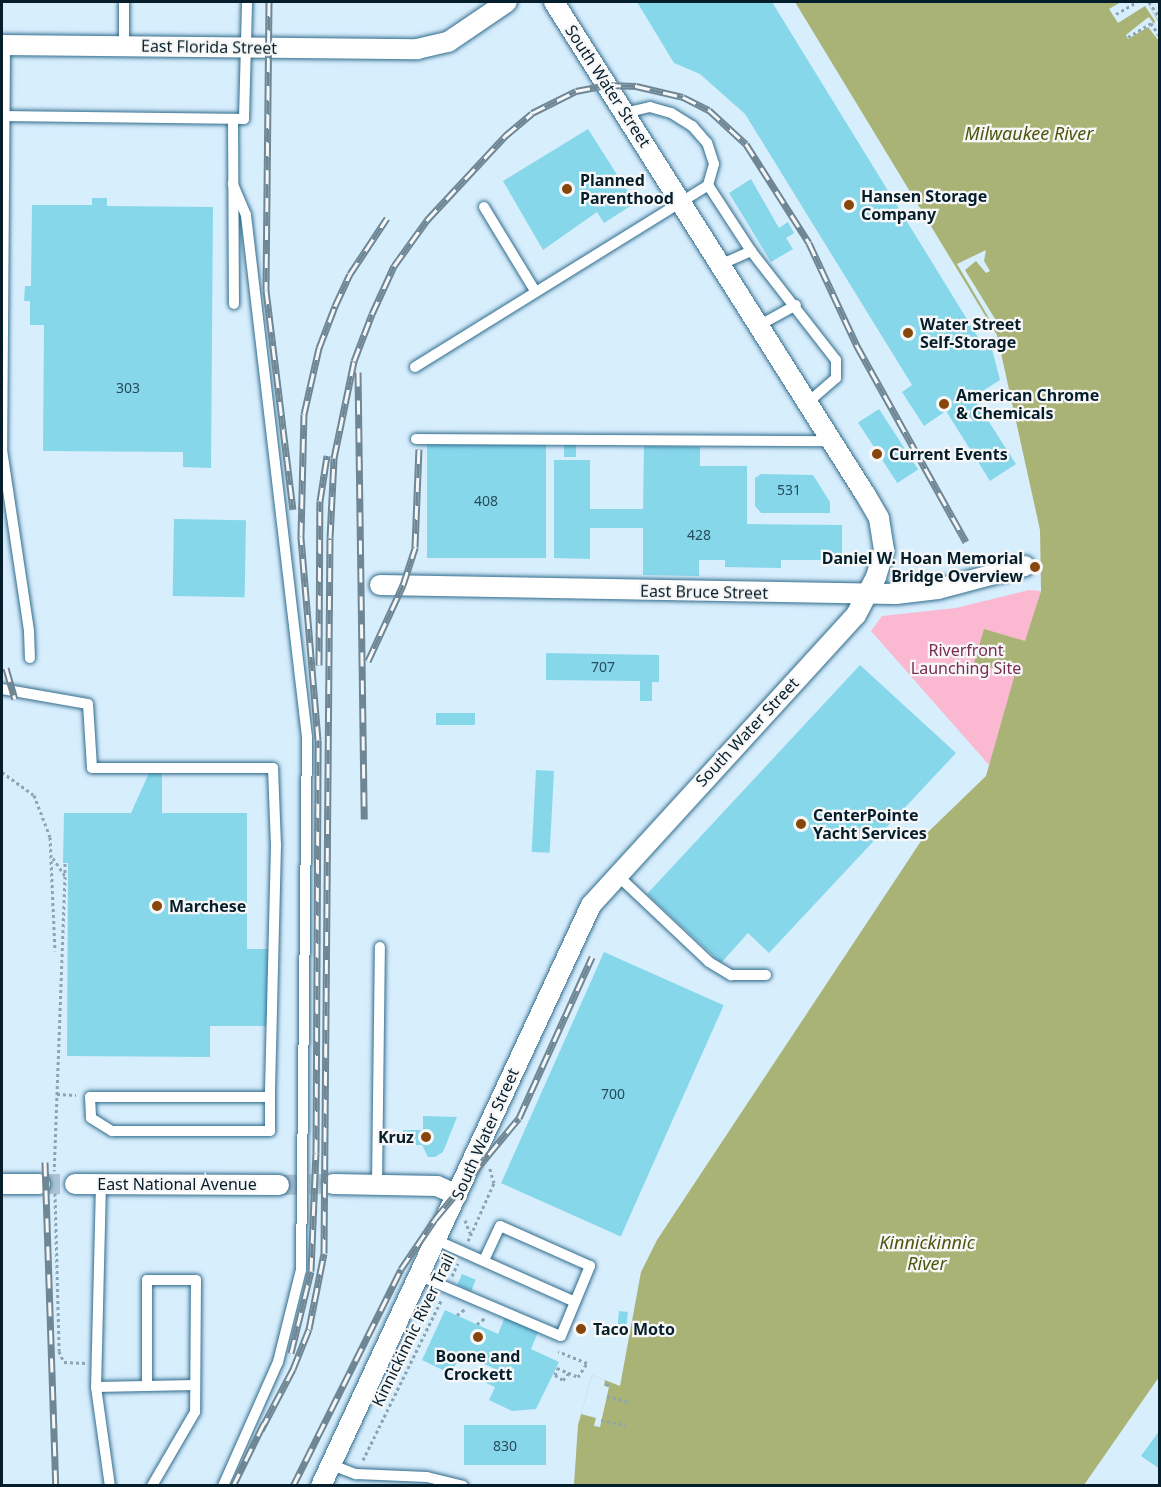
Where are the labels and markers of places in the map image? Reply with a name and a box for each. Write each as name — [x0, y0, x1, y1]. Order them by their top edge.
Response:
place label: Planned Parenthood — [580, 170, 674, 208]
marker: Planned Parenthood — [558, 180, 576, 198]
place label: Hansen Storage Company — [861, 186, 987, 224]
marker: Hansen Storage Company — [842, 198, 856, 212]
place label: Water Street Self-Storage — [920, 314, 1021, 352]
marker: Water Street Self-Storage — [901, 326, 915, 340]
place label: American Chrome & Chemicals — [956, 385, 1099, 423]
marker: American Chrome & Chemicals — [937, 397, 951, 411]
place label: Current Events — [889, 444, 1008, 464]
marker: Current Events — [870, 447, 884, 461]
place label: Daniel W. Hoan Memorial Bridge Overview — [822, 548, 1023, 586]
marker: Daniel W. Hoan Memorial Bridge Overview — [1028, 560, 1042, 574]
place label: CenterPointe Yacht Services — [813, 805, 927, 843]
marker: CenterPointe Yacht Services — [794, 817, 808, 831]
place label: Marchese — [169, 896, 246, 916]
marker: Marchese — [150, 899, 164, 913]
place label: Kruz — [378, 1127, 414, 1147]
marker: Kruz — [419, 1130, 433, 1144]
place label: Taco Moto — [593, 1319, 675, 1339]
marker: Taco Moto — [574, 1322, 588, 1336]
marker: Boone and Crockett — [471, 1330, 485, 1344]
place label: Boone and Crockett — [436, 1346, 520, 1384]

